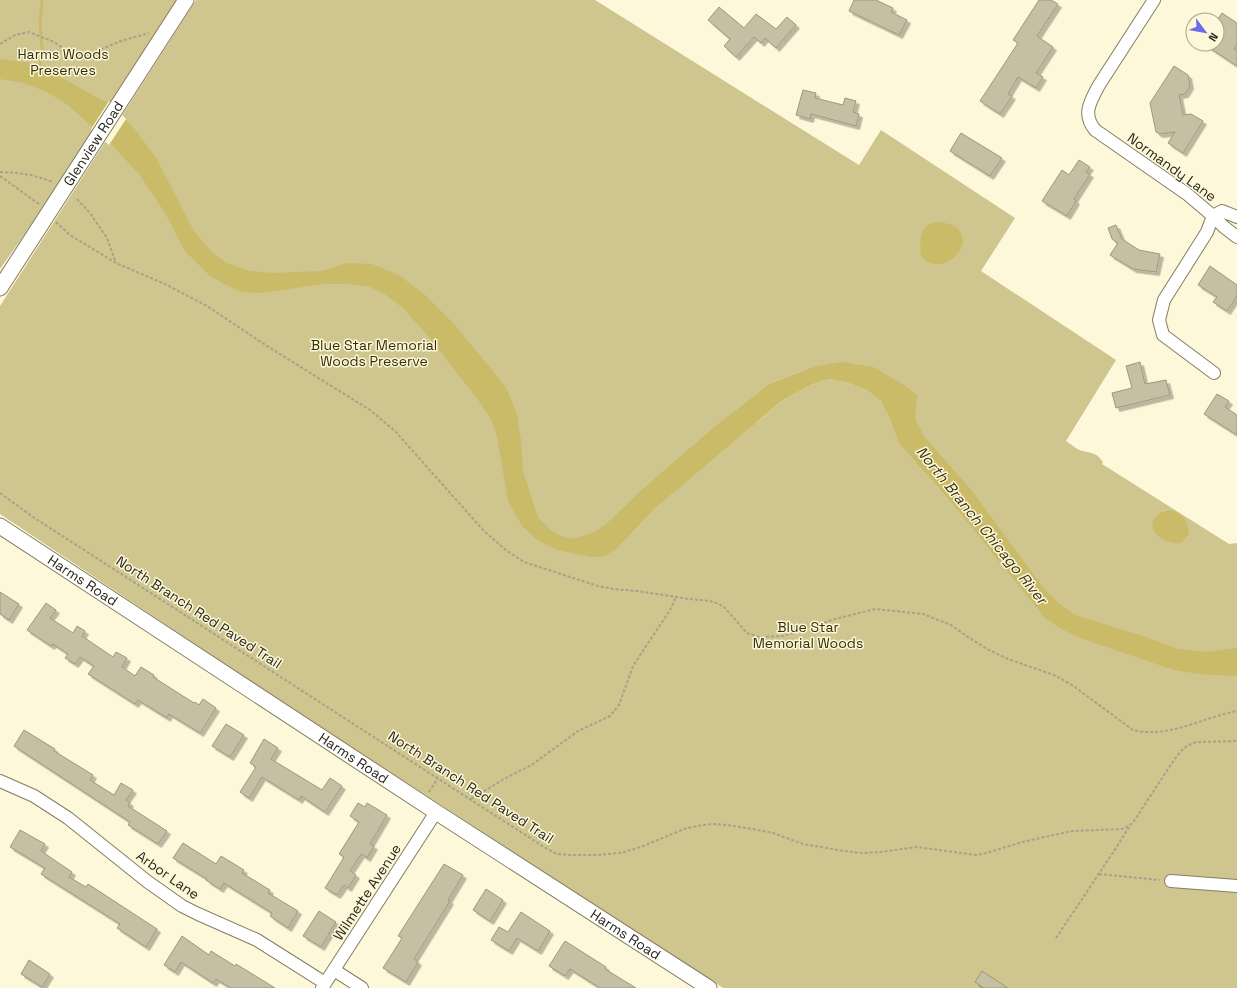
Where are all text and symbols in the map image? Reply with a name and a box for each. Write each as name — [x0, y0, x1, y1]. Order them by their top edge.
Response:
north arrow — [1185, 12, 1225, 52]
text: N — [1206, 30, 1221, 44]
park label: Harms Woods Preserves — [17, 45, 109, 79]
street label: Glenview Road — [59, 98, 127, 189]
street label: Normandy Lane — [1124, 129, 1220, 205]
park label: Blue Star Memorial Woods Preserve — [311, 336, 437, 370]
water label: North Branch Chicago River — [912, 442, 1053, 609]
street label: Harms Road — [44, 551, 121, 610]
street label: North Branch Red Paved Trail — [113, 552, 285, 672]
park label: Blue Star Memorial Woods — [753, 618, 863, 652]
street label: North Branch Red Paved Trail — [385, 727, 557, 847]
street label: Harms Road — [315, 729, 392, 787]
street label: Wilmette Avenue — [329, 840, 405, 944]
street label: Arbor Lane — [133, 847, 203, 903]
street label: Harms Road — [587, 905, 664, 963]

